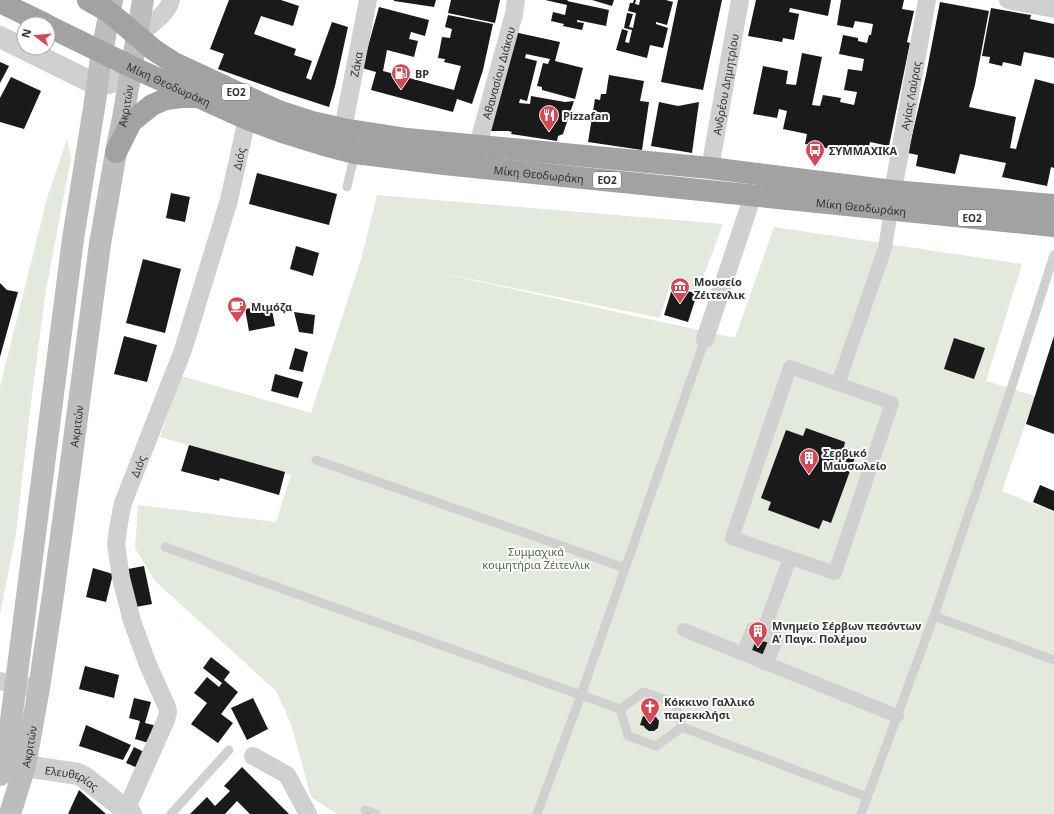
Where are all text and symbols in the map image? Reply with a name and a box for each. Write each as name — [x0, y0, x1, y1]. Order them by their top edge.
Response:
north arrow — [16, 16, 56, 56]
street label: Αθανασίου Διάκου — [478, 25, 518, 121]
text: N — [17, 27, 34, 39]
street label: Ανδρέου Δημητρίου — [709, 32, 741, 136]
street label: Ζάκα — [346, 50, 365, 78]
street label: Μίκη Θεοδωράκη — [125, 58, 213, 109]
street label: Αγίας Λαύρας — [896, 60, 924, 131]
fuel station icon: BP — [390, 62, 412, 90]
place label: BP — [415, 66, 429, 81]
street label: Ακριτών — [114, 84, 136, 128]
road number: ΕΟ2 — [222, 84, 250, 100]
restaurant icon: Pizzafan — [538, 104, 560, 132]
place label: Pizzafan — [563, 108, 609, 123]
bus stop icon: ΣΥΜΜΑΧΙΚΑ — [804, 139, 826, 167]
place label: ΣΥΜΜΑΧΙΚΑ — [829, 143, 898, 158]
street label: Διός — [228, 146, 248, 171]
street label: Μίκη Θεοδωράκη — [493, 162, 585, 186]
road number: ΕΟ2 — [593, 172, 621, 188]
street label: Μίκη Θεοδωράκη — [815, 194, 907, 218]
road number: ΕΟ2 — [958, 210, 986, 226]
place label: Μουσείο Ζέιτενλικ — [694, 274, 745, 302]
museum icon: Μουσείο Ζέιτενλικ — [669, 276, 691, 304]
cafe icon: Μιμόζα — [226, 295, 248, 323]
place label: Μιμόζα — [251, 299, 292, 314]
street label: Ακριτών — [66, 404, 86, 448]
place label: Σερβικό Μαυσωλείο — [823, 445, 887, 473]
building icon: Σερβικό Μαυσωλείο — [798, 447, 820, 475]
street label: Διός — [126, 453, 149, 479]
park label: Συμμαχικά κοιμητήρια Ζέιτενλικ — [482, 544, 590, 572]
place label: Μνημείο Σέρβων πεσόντων Α' Παγκ. Πολέμου — [772, 618, 921, 646]
building icon: Μνημείο Σέρβων πεσόντων Α' Παγκ. Πολέμου — [747, 620, 769, 648]
place label: Κόκκινο Γαλλικό παρεκκλήσι — [664, 694, 755, 722]
church icon: Κόκκινο Γαλλικό παρεκκλήσι — [639, 696, 661, 724]
street label: Ακριτών — [17, 724, 40, 769]
street label: Ελευθερίας — [44, 762, 102, 794]

